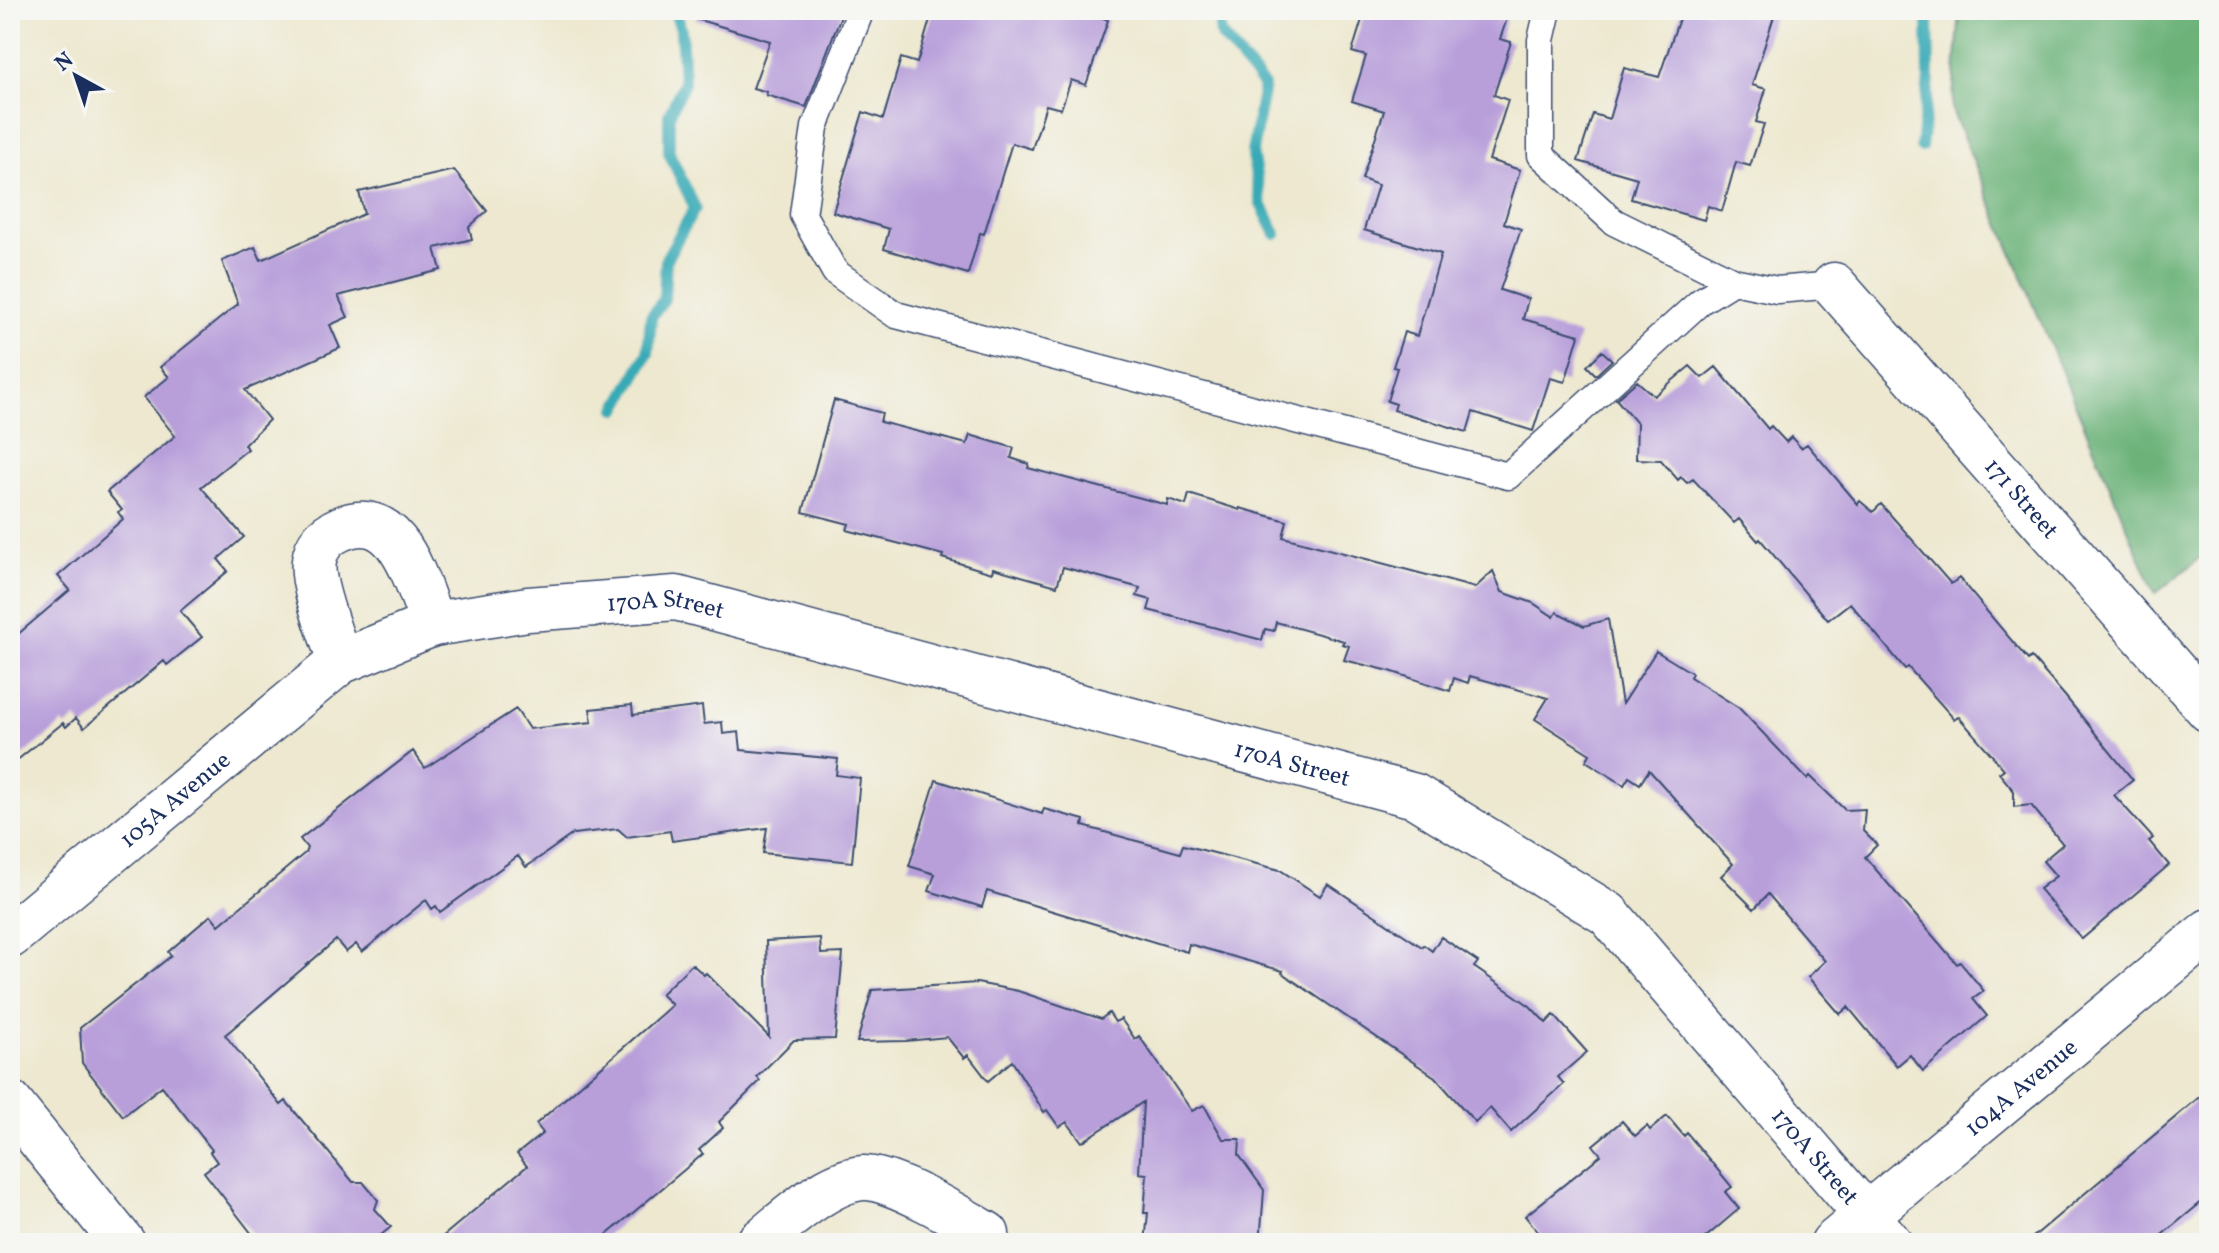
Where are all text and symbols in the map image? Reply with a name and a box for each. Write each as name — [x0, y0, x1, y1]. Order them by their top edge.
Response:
north arrow — [36, 36, 116, 116]
text: N — [49, 46, 81, 80]
street label: 171 Street — [1975, 451, 2066, 547]
street label: 170A Street — [606, 583, 728, 629]
street label: 170A Street — [1230, 733, 1354, 797]
street label: 105A Avenue — [113, 745, 239, 857]
street label: 104A Avenue — [1958, 1032, 2086, 1146]
street label: 170A Street — [1762, 1101, 1866, 1214]

